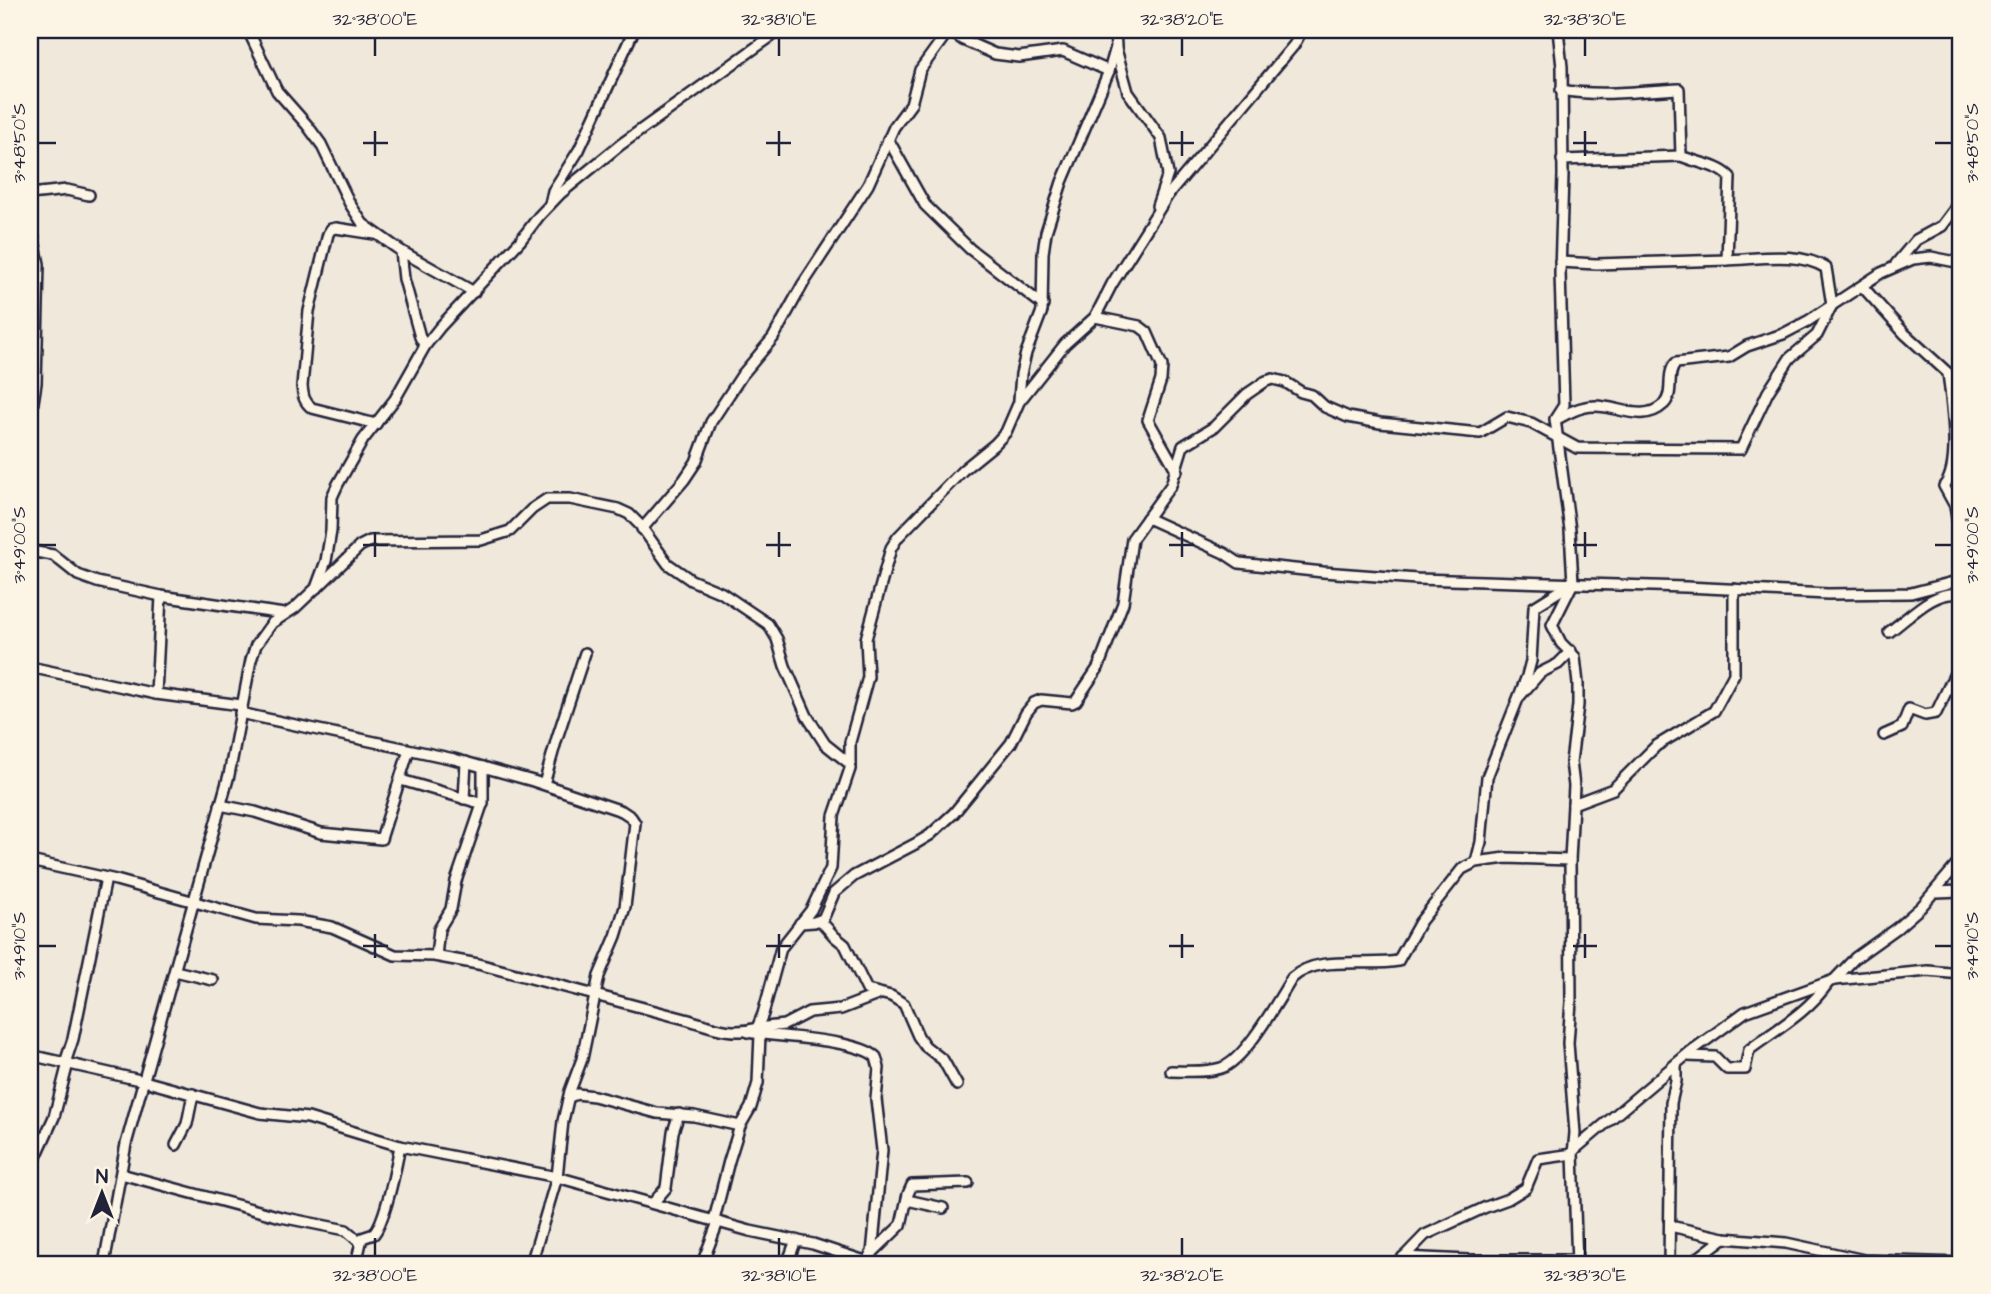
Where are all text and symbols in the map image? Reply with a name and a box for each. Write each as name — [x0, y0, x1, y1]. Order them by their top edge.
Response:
text: 32°38'00"E — [333, 7, 418, 32]
text: 32°38'10"E — [741, 7, 817, 32]
text: 32°38'20"E — [1140, 7, 1224, 32]
text: 32°38'30"E — [1544, 7, 1627, 32]
text: 3°48'50"S — [7, 103, 32, 183]
text: 3°48'50"S — [1960, 103, 1985, 183]
text: 3°49'00"S — [7, 506, 32, 584]
text: 3°49'00"S — [1960, 506, 1985, 584]
text: 3°49'10"S — [7, 912, 32, 980]
text: 3°49'10"S — [1960, 912, 1985, 980]
north arrow — [66, 1158, 136, 1228]
text: N — [96, 1164, 108, 1191]
text: 32°38'00"E — [333, 1263, 418, 1288]
text: 32°38'10"E — [741, 1263, 817, 1288]
text: 32°38'20"E — [1140, 1263, 1224, 1288]
text: 32°38'30"E — [1544, 1263, 1627, 1288]

